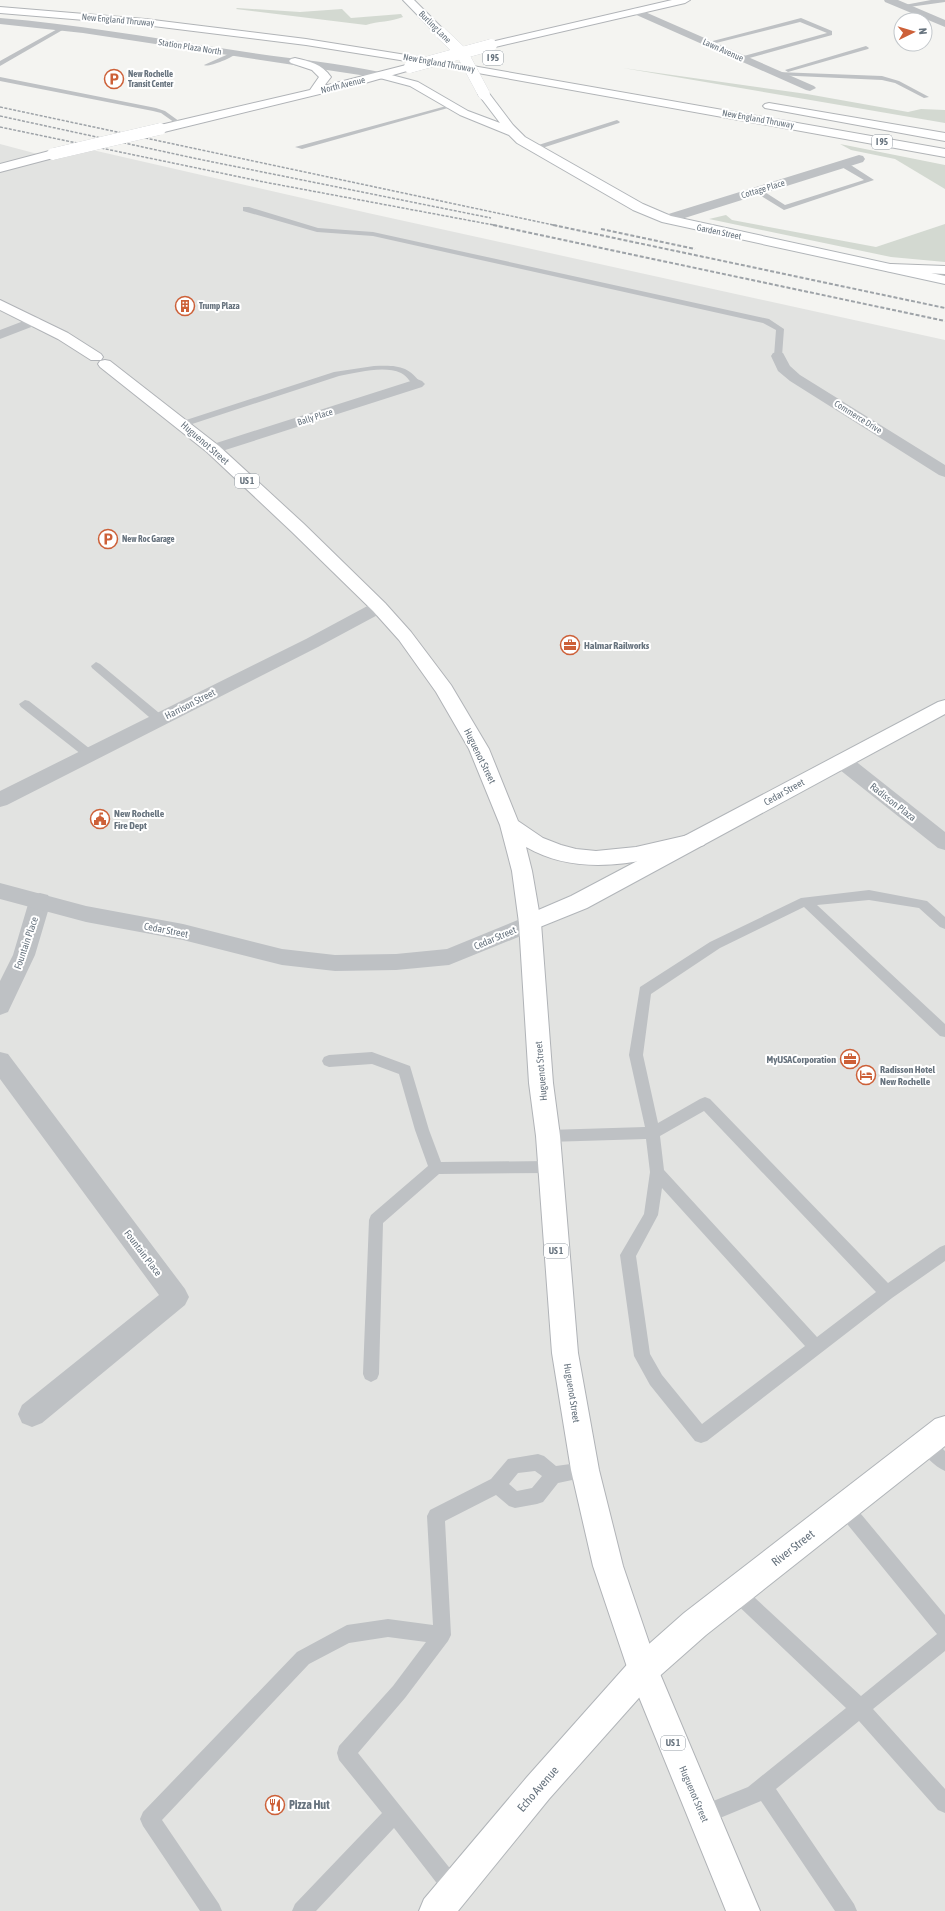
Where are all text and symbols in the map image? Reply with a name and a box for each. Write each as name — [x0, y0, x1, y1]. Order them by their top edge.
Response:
street label: Burling Lane — [417, 9, 453, 45]
street label: New England Thruway — [81, 12, 155, 28]
north arrow — [893, 12, 933, 52]
text: N — [917, 27, 929, 35]
street label: Station Plaza North — [158, 37, 222, 57]
street label: Lawn Avenue — [701, 37, 745, 63]
road number: I 95 — [483, 51, 503, 65]
street label: New England Thruway — [402, 52, 476, 74]
parking icon: New Rochelle Transit Center — [103, 68, 125, 90]
place label: New Rochelle Transit Center — [128, 69, 174, 89]
street label: North Avenue — [320, 75, 366, 95]
street label: New England Thruway — [721, 108, 795, 130]
road number: I 95 — [872, 135, 892, 149]
street label: Cottage Place — [740, 178, 786, 200]
street label: Garden Street — [696, 222, 743, 242]
building icon: Trump Plaza — [174, 295, 196, 317]
place label: Trump Plaza — [199, 301, 240, 311]
street label: Commerce Drive — [832, 398, 884, 436]
street label: Bally Place — [296, 407, 334, 427]
street label: Huguenot Street — [179, 419, 231, 467]
road number: US 1 — [235, 474, 259, 488]
parking icon: New Roc Garage — [97, 528, 119, 550]
place label: New Roc Garage — [122, 534, 175, 544]
office icon: Halmar Railworks — [559, 634, 581, 656]
place label: Halmar Railworks — [584, 640, 650, 651]
street label: Harrison Street — [163, 687, 217, 721]
street label: Huguenot Street — [462, 727, 498, 785]
street label: Cedar Street — [762, 776, 806, 808]
street label: Radisson Plaza — [868, 781, 918, 824]
public building icon: New Rochelle Fire Dept — [89, 808, 111, 830]
place label: New Rochelle Fire Dept — [114, 808, 165, 831]
street label: Fountain Place — [12, 915, 40, 971]
street label: Cedar Street — [143, 920, 189, 940]
street label: Cedar Street — [472, 924, 518, 952]
street label: Huguenot Street — [533, 1040, 549, 1101]
office icon: MyUSACorporation — [839, 1048, 861, 1070]
place label: MyUSACorporation — [766, 1054, 836, 1065]
hotel icon: Radisson Hotel New Rochelle — [855, 1064, 877, 1086]
place label: Radisson Hotel New Rochelle — [880, 1064, 935, 1087]
street label: Fountain Place — [122, 1228, 164, 1279]
road number: US 1 — [544, 1244, 568, 1258]
street label: Huguenot Street — [562, 1362, 582, 1424]
street label: River Street — [769, 1527, 818, 1569]
road number: US 1 — [661, 1736, 685, 1750]
street label: Echo Avenue — [514, 1763, 562, 1815]
street label: Huguenot Street — [677, 1764, 711, 1824]
restaurant icon: Pizza Hut — [264, 1794, 286, 1816]
place label: Pizza Hut — [289, 1798, 330, 1812]

